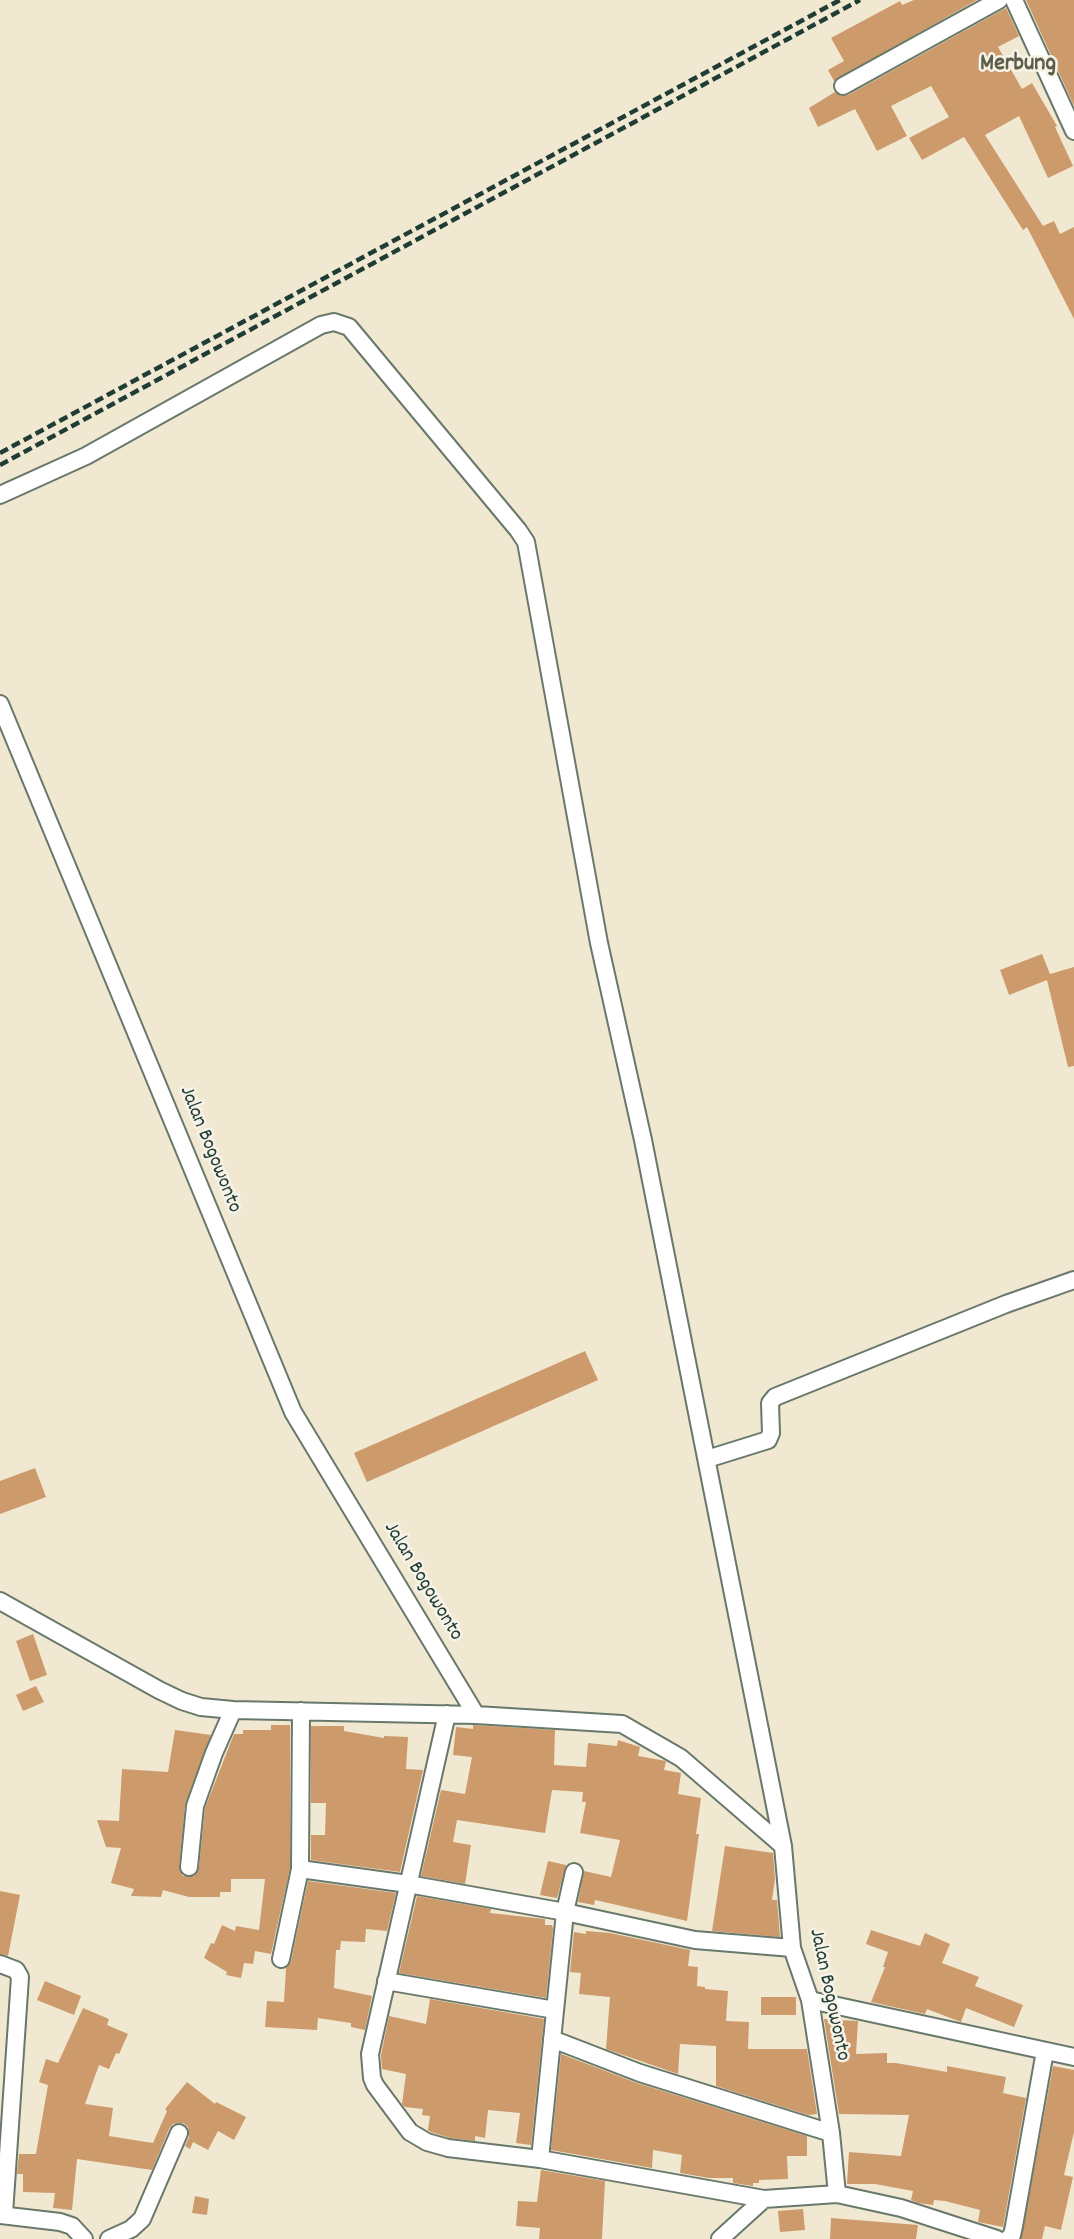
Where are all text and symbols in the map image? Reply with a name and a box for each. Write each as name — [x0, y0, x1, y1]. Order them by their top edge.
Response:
district label: Merbung — [980, 52, 1056, 80]
street label: Jalan Bogowonto — [172, 1083, 246, 1217]
street label: Jalan Bogowonto — [377, 1518, 467, 1646]
street label: Jalan Bogowonto — [802, 1927, 854, 2063]

